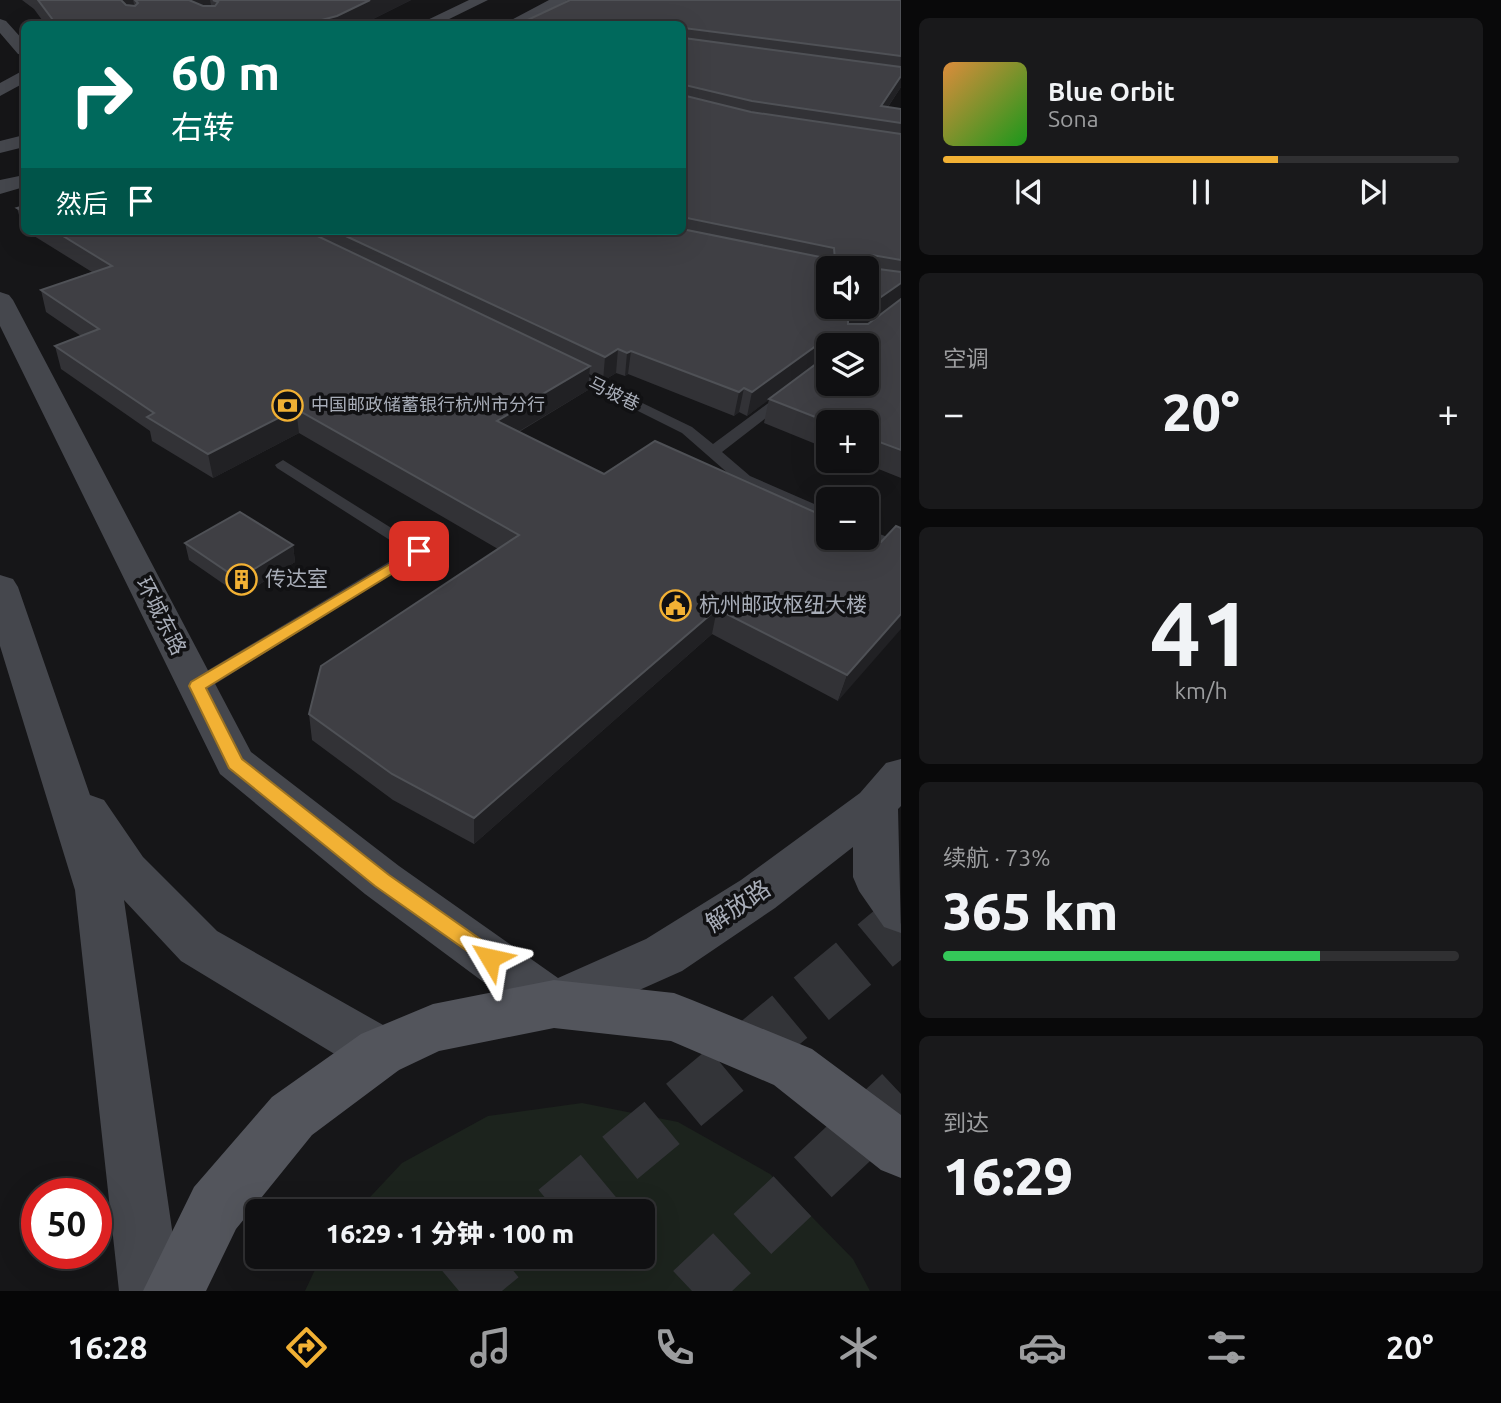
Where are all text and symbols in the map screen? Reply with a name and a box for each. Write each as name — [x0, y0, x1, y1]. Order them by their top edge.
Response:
text: 60 m — [171, 44, 280, 99]
icon: right — [56, 49, 147, 140]
text: Blue Orbit — [1048, 77, 1175, 106]
text: Sona — [1048, 106, 1098, 131]
text: 右转 — [171, 109, 235, 145]
icon: previous — [1010, 173, 1048, 211]
icon: pause — [1182, 173, 1220, 211]
icon: next — [1354, 173, 1392, 211]
icon: arrive — [122, 182, 160, 220]
text: 然后 — [56, 189, 108, 218]
map controls — [816, 256, 879, 550]
button: sound — [816, 256, 879, 319]
button: layers — [816, 333, 879, 396]
text: 空调 — [943, 346, 989, 371]
street label: 马坡巷 — [586, 372, 643, 414]
text: 20° — [1162, 383, 1240, 441]
bank icon: 中国邮政储蓄银行杭州市分行 — [271, 388, 305, 422]
text: − — [943, 392, 964, 434]
text: + — [1438, 392, 1459, 434]
place label: 中国邮政储蓄银行杭州市分行 — [311, 394, 545, 414]
button: + — [816, 410, 879, 473]
button: − — [816, 487, 879, 550]
pin — [389, 521, 449, 581]
icon: arrive — [400, 532, 438, 570]
building icon: 传达室 — [225, 562, 259, 596]
place label: 传达室 — [265, 566, 328, 590]
street label: 环城东路 — [132, 573, 192, 658]
text: 41 — [1150, 581, 1252, 683]
public building icon: 杭州邮政枢纽大楼 — [659, 588, 693, 622]
place label: 杭州邮政枢纽大楼 — [699, 592, 867, 616]
text: km/h — [1174, 678, 1228, 703]
text: 续航 · 73% — [943, 845, 1050, 870]
street label: 解放路 — [700, 874, 775, 937]
text: 365 km — [943, 882, 1118, 940]
position arrow — [453, 921, 527, 995]
text: 到达 — [943, 1110, 989, 1135]
text: 16:29 — [943, 1147, 1073, 1205]
speed limit sign: 50 — [21, 1178, 112, 1269]
text: 16:29 · 1 分钟 · 100 m — [326, 1219, 574, 1248]
icon: directions — [282, 1323, 331, 1372]
icon: music — [466, 1323, 515, 1372]
icon: phone — [650, 1323, 699, 1372]
icon: climate — [834, 1323, 883, 1372]
icon: car — [1018, 1323, 1067, 1372]
icon: filters — [1202, 1323, 1251, 1372]
text: 16:28 — [67, 1329, 148, 1365]
text: 20° — [1386, 1329, 1434, 1365]

